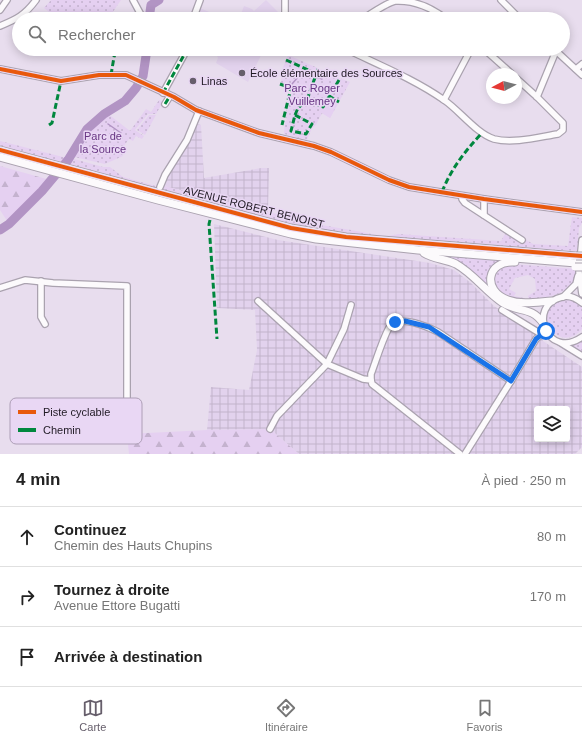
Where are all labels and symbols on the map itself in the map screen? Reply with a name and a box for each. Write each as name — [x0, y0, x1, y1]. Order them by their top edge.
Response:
place label: École élémentaire des Sources — [250, 67, 403, 79]
marker: École élémentaire des Sources — [237, 68, 247, 78]
north arrow — [486, 68, 522, 104]
place label: Linas — [201, 75, 228, 87]
marker: Linas — [188, 76, 198, 86]
park label: Parc Roger Vuillemey — [284, 82, 340, 107]
park label: Parc de la Source — [80, 130, 126, 155]
street label: AVENUE ROBERT BENOIST — [183, 184, 326, 230]
route end — [386, 313, 404, 331]
route start — [537, 322, 555, 340]
legend — [10, 398, 142, 444]
text: Piste cyclable — [43, 406, 110, 418]
text: Chemin — [43, 424, 81, 436]

